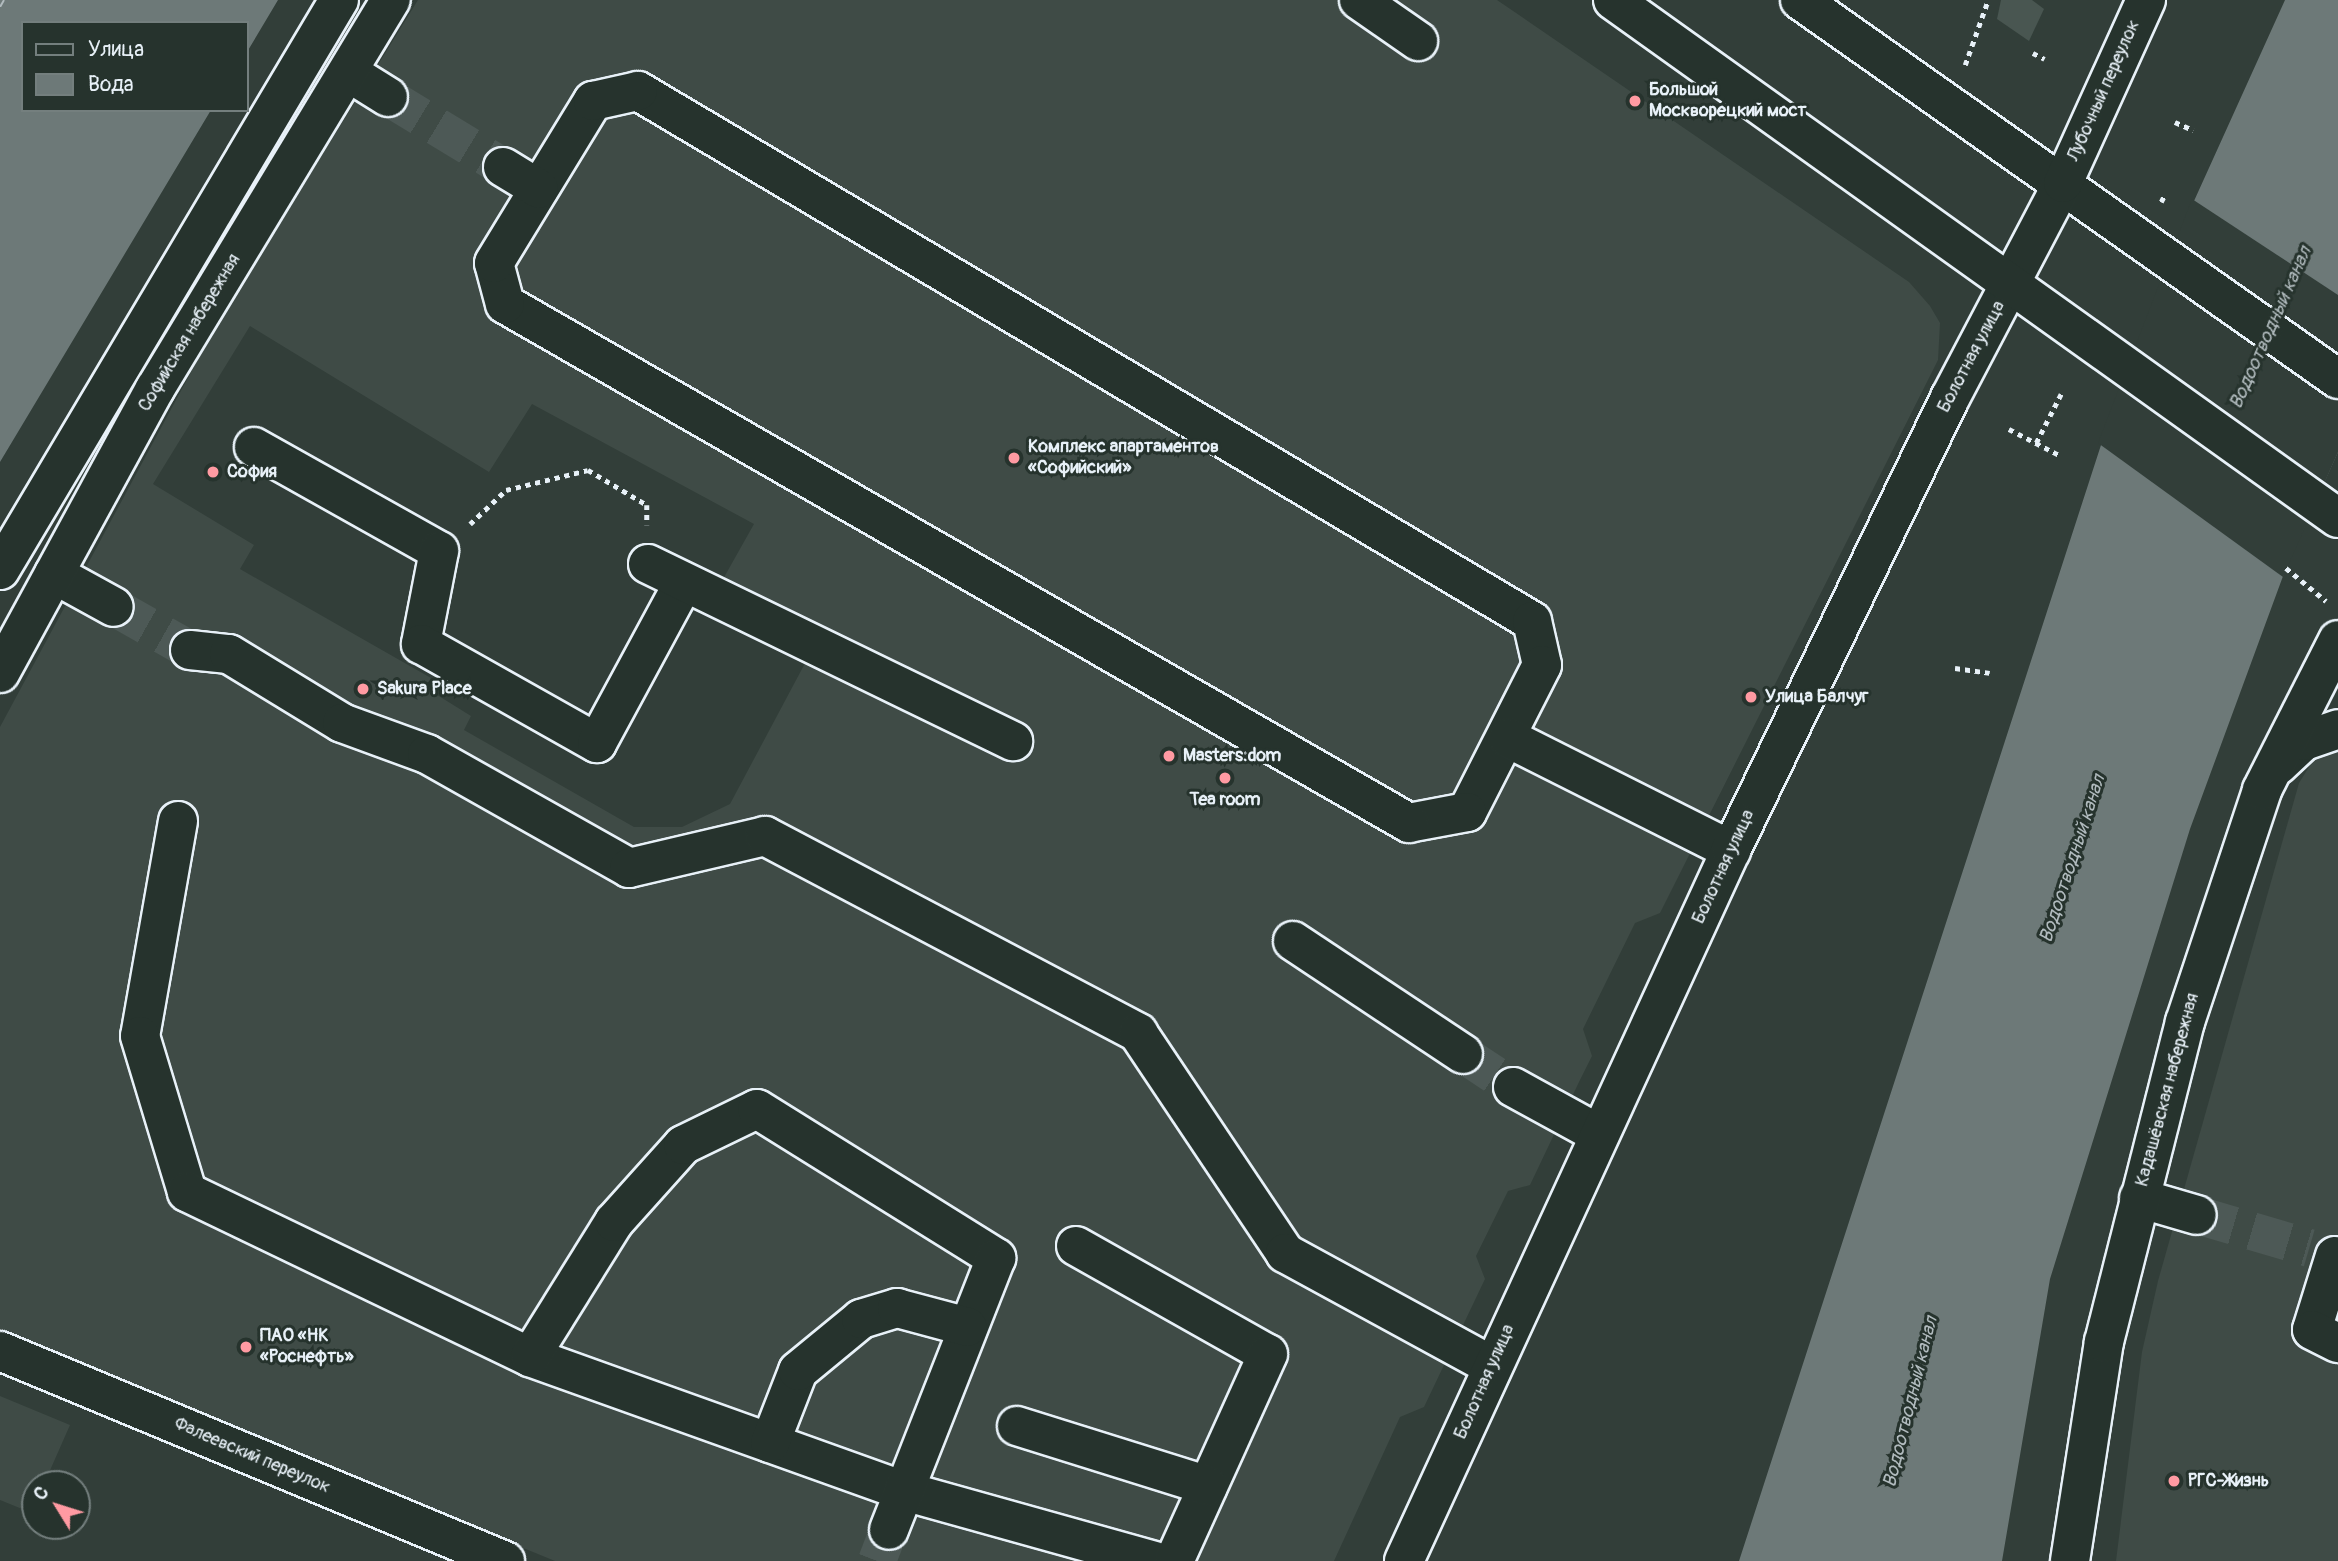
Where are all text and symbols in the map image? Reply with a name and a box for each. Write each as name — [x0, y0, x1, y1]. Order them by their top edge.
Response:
street label: Лубочный переулок — [2063, 17, 2145, 165]
legend — [21, 21, 248, 112]
text: Улица — [88, 36, 144, 63]
text: Вода — [88, 71, 134, 98]
place label: Большой Москворецкий мост — [1649, 80, 1806, 122]
marker: Большой Москворецкий мост — [1627, 93, 1643, 109]
water label: Водоотводный канал — [2225, 243, 2317, 413]
street label: Софийская набережная — [134, 250, 246, 416]
street label: Болотная улица — [1934, 298, 2010, 416]
place label: Комплекс апартаментов «Софийский» — [1028, 437, 1219, 480]
marker: Комплекс апартаментов «Софийский» — [1006, 450, 1022, 466]
place label: София — [227, 461, 277, 483]
marker: София — [205, 464, 221, 480]
place label: Sakura Place — [377, 678, 472, 700]
marker: Sakura Place — [355, 681, 371, 697]
place label: Улица Балчуг — [1765, 686, 1868, 708]
marker: Улица Балчуг — [1743, 689, 1759, 705]
place label: Masters:dom — [1183, 745, 1281, 767]
marker: Masters:dom — [1161, 748, 1177, 764]
marker: Tea room — [1217, 770, 1233, 786]
water label: Водоотводный канал — [2035, 772, 2111, 946]
place label: Tea room — [1190, 789, 1260, 811]
street label: Болотная улица — [1688, 807, 1760, 927]
street label: Кадашёвская набережная — [2132, 991, 2204, 1189]
water label: Водоотводный канал — [1879, 1314, 1943, 1490]
street label: Болотная улица — [1450, 1321, 1520, 1443]
place label: ПАО «НК «Роснефть» — [260, 1326, 354, 1368]
marker: ПАО «НК «Роснефть» — [238, 1339, 254, 1355]
street label: Фалеевский переулок — [171, 1413, 333, 1499]
north arrow — [21, 1470, 91, 1540]
place label: РГС-Жизнь — [2188, 1470, 2269, 1492]
marker: РГС-Жизнь — [2166, 1473, 2182, 1489]
text: С — [28, 1481, 54, 1505]

